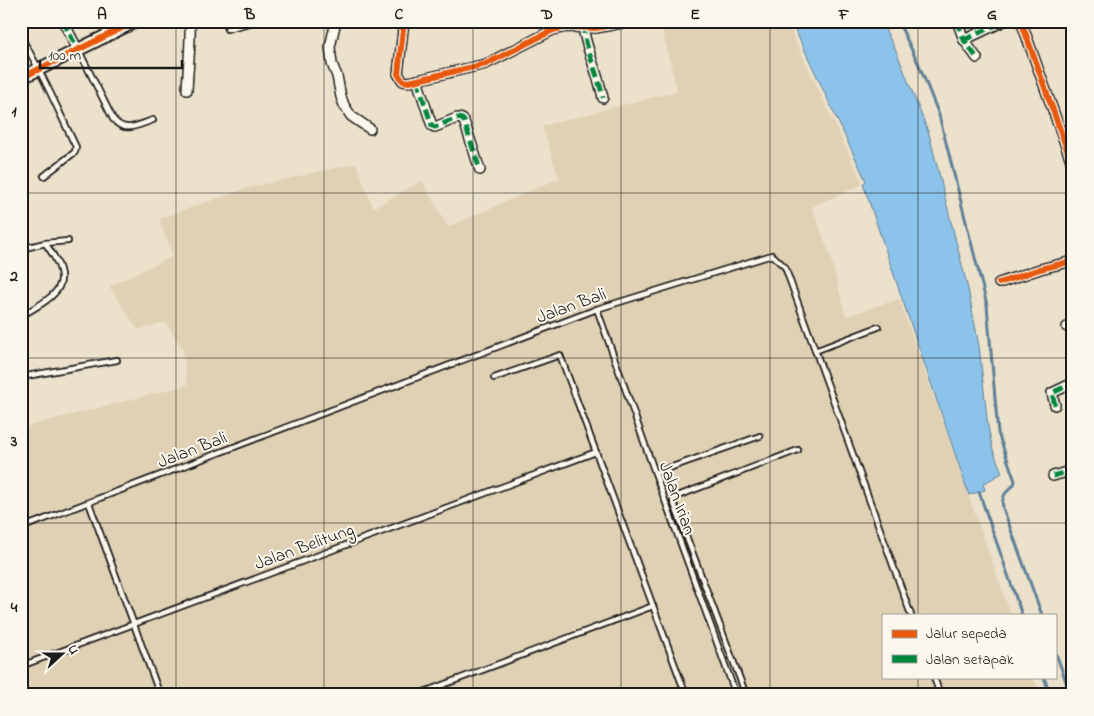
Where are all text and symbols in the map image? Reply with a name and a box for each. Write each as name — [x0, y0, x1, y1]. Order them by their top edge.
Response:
text: A — [97, 3, 107, 27]
text: B — [244, 3, 256, 27]
text: C — [395, 3, 404, 27]
text: D — [540, 3, 553, 27]
text: E — [690, 3, 700, 27]
text: F — [838, 3, 850, 27]
text: G — [987, 3, 997, 27]
scale bar — [40, 38, 182, 70]
text: 100 m — [48, 45, 81, 67]
text: 1 — [11, 100, 17, 124]
text: 2 — [9, 265, 18, 289]
street label: Jalan Bali — [533, 282, 610, 332]
street label: Jalan Bali — [154, 426, 231, 476]
text: 3 — [10, 430, 18, 454]
street label: Jalan Irian — [651, 458, 701, 539]
street label: Jalan Belitung — [251, 518, 358, 579]
text: 4 — [10, 596, 18, 620]
legend — [882, 614, 1056, 678]
text: Jalur sepeda — [926, 623, 1007, 645]
north arrow — [38, 628, 88, 678]
text: U — [61, 642, 84, 658]
text: Jalan setapak — [926, 649, 1014, 671]

